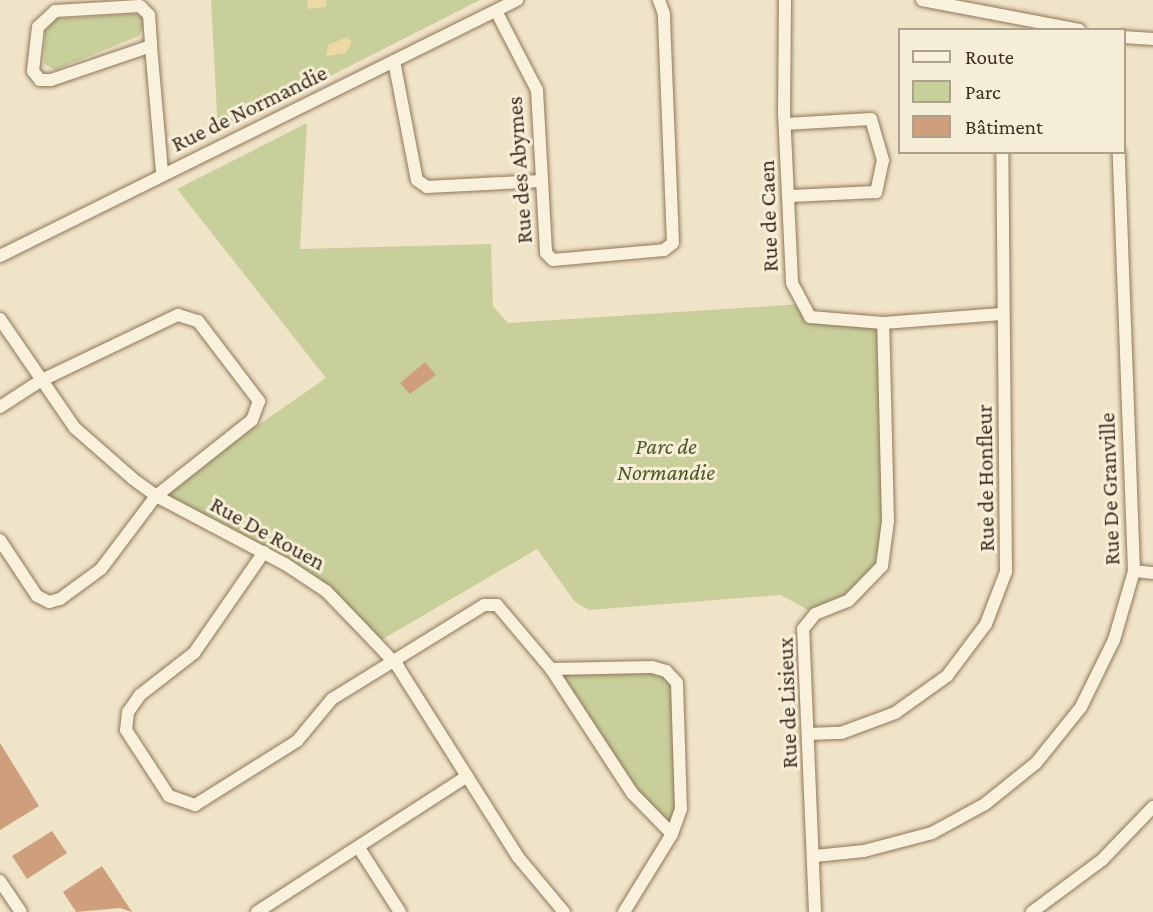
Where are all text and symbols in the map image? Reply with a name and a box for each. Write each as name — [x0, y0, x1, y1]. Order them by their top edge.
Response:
legend — [898, 28, 1125, 154]
text: Route — [965, 45, 1014, 69]
street label: Rue de Normandie — [167, 58, 331, 158]
text: Parc — [965, 80, 1001, 104]
street label: Rue des Abymes — [500, 95, 538, 245]
text: Bâtiment — [965, 115, 1043, 139]
street label: Rue de Caen — [752, 159, 784, 273]
street label: Rue de Honfleur — [970, 404, 1000, 552]
street label: Rue De Granville — [1093, 412, 1125, 566]
park label: Parc de Normandie — [617, 432, 715, 486]
street label: Rue De Rouen — [206, 490, 330, 576]
street label: Rue de Lisieux — [771, 637, 803, 769]

